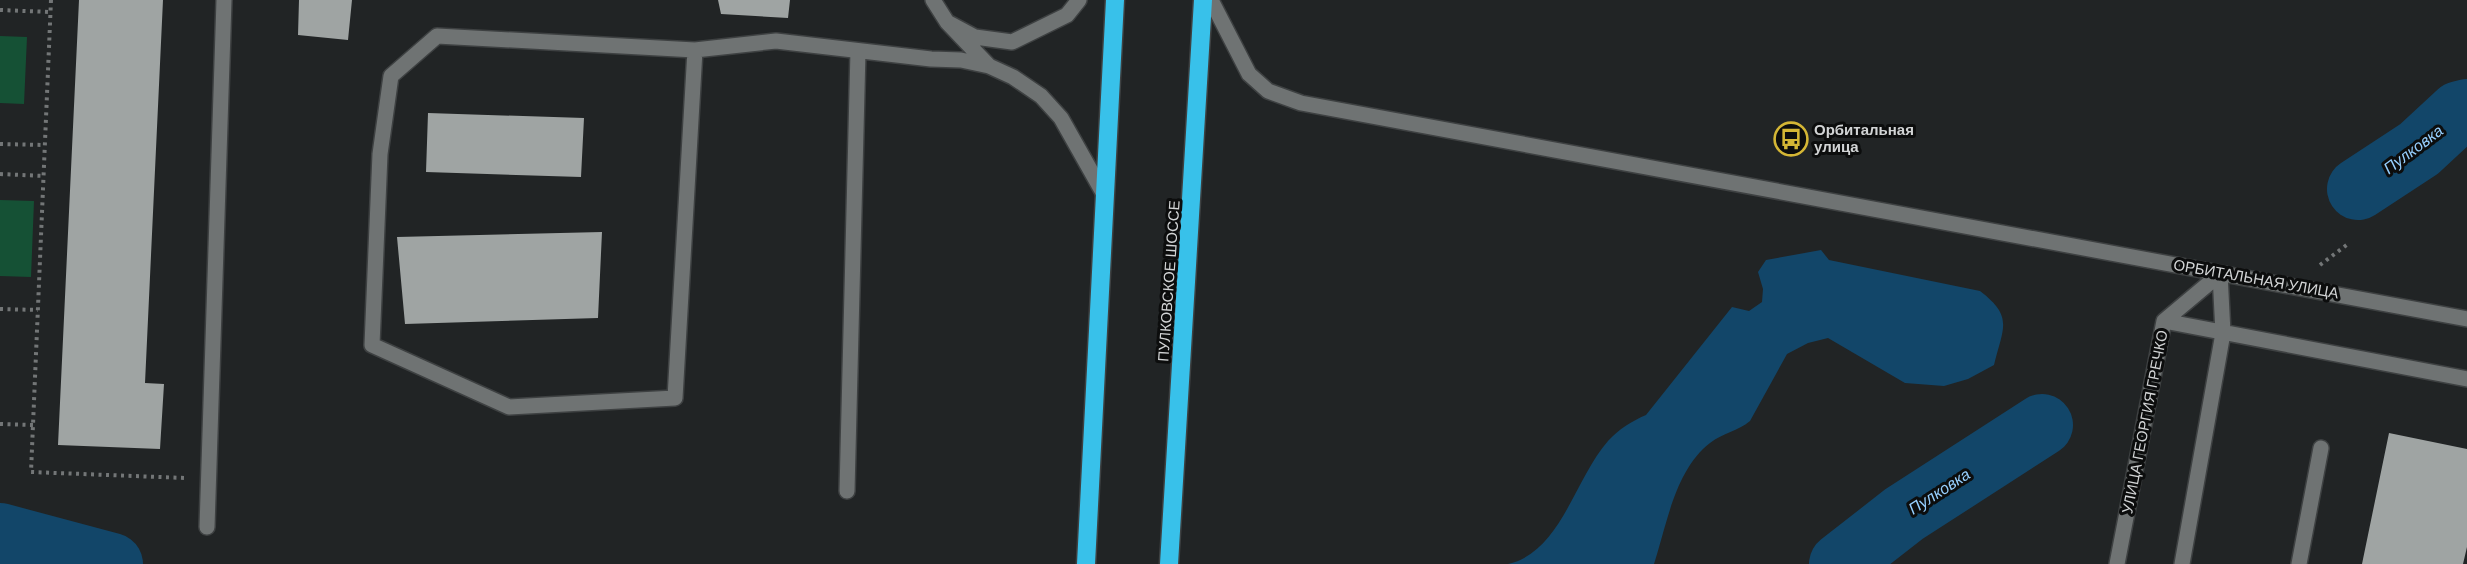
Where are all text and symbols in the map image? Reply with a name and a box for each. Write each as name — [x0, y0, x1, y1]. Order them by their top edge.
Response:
place label: Орбитальная улица — [1814, 120, 1914, 157]
water label: Пулковка — [2379, 120, 2448, 179]
bus stop icon: Орбитальная улица — [1773, 121, 1809, 157]
street label: ПУЛКОВСКОЕ ШОССЕ — [1153, 200, 1185, 362]
street label: ОРБИТАЛЬНАЯ УЛИЦА — [2172, 255, 2340, 303]
street label: УЛИЦА ГЕОРГИЯ ГРЕЧКО — [2117, 328, 2173, 516]
water label: Пулковка — [1904, 464, 1974, 519]

